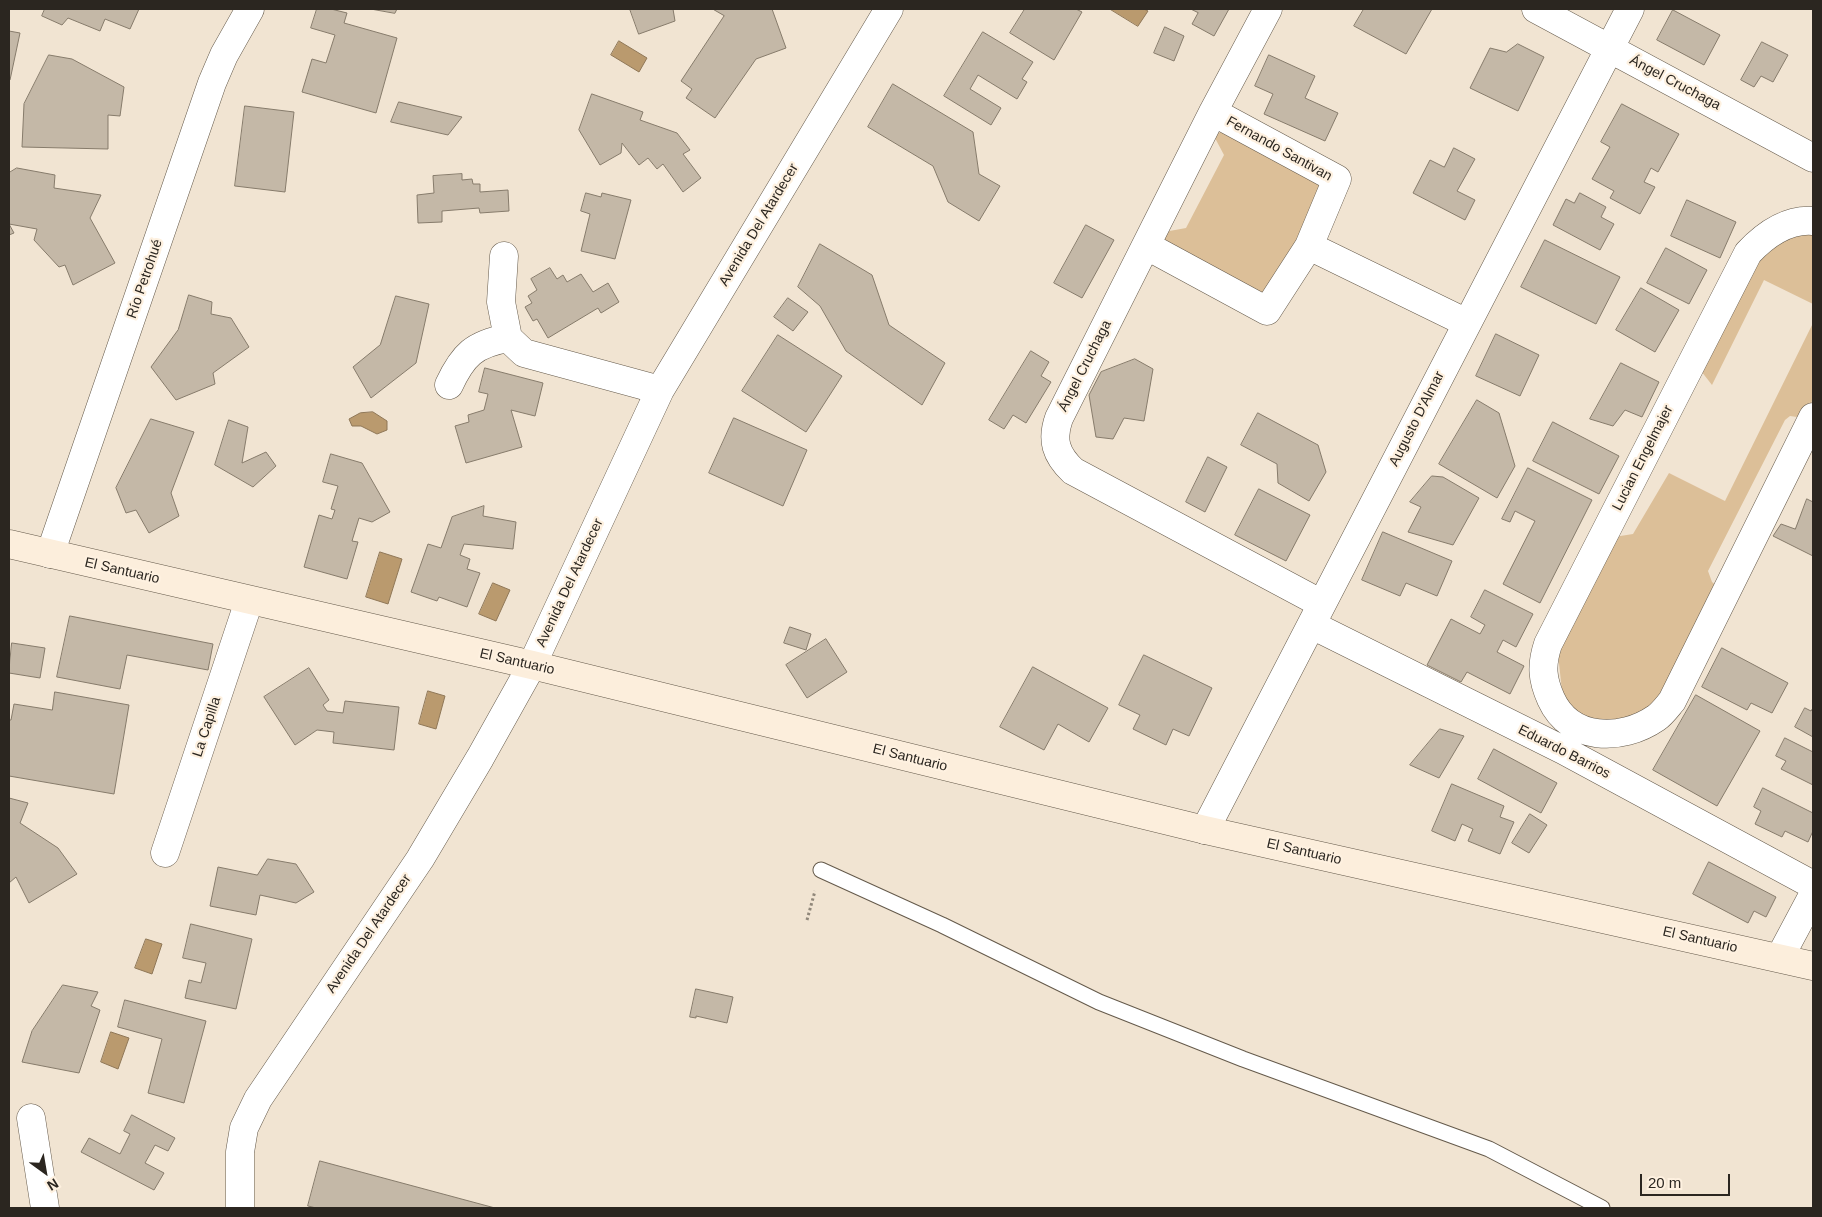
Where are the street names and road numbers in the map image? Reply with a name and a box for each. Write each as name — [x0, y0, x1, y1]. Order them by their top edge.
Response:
street label: Ángel Cruchaga — [1627, 52, 1723, 114]
street label: Fernando Santivan — [1223, 113, 1335, 185]
street label: Avenida Del Atardecer — [716, 161, 802, 289]
street label: Río Petrohué — [124, 237, 166, 321]
street label: Ángel Cruchaga — [1055, 317, 1115, 415]
street label: Augusto D'Almar — [1386, 369, 1448, 469]
street label: Lucian Engelmajer — [1609, 403, 1677, 513]
street label: Avenida Del Atardecer — [533, 516, 607, 650]
street label: El Santuario — [83, 554, 161, 588]
street label: El Santuario — [478, 645, 556, 679]
street label: La Capilla — [189, 695, 225, 759]
street label: Eduardo Barrios — [1515, 722, 1613, 782]
street label: El Santuario — [871, 741, 949, 775]
street label: El Santuario — [1265, 835, 1343, 869]
street label: Avenida Del Atardecer — [323, 871, 415, 997]
street label: El Santuario — [1661, 923, 1739, 957]

